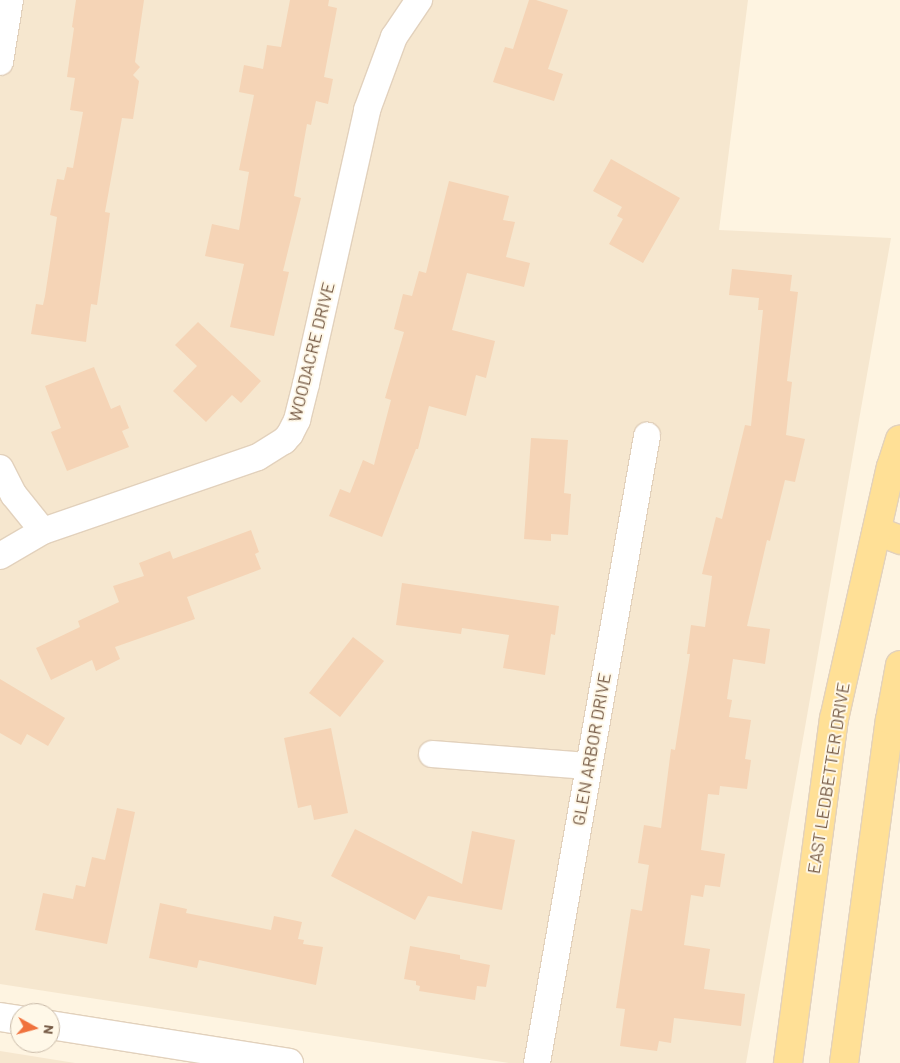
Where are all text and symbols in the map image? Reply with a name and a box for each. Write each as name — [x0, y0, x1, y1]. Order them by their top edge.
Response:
street label: WOODACRE DRIVE — [283, 280, 339, 424]
street label: GLEN ARBOR DRIVE — [567, 671, 615, 827]
street label: EAST LEDBETTER DRIVE — [802, 681, 854, 875]
north arrow — [10, 1003, 60, 1053]
text: N — [40, 1024, 58, 1035]

